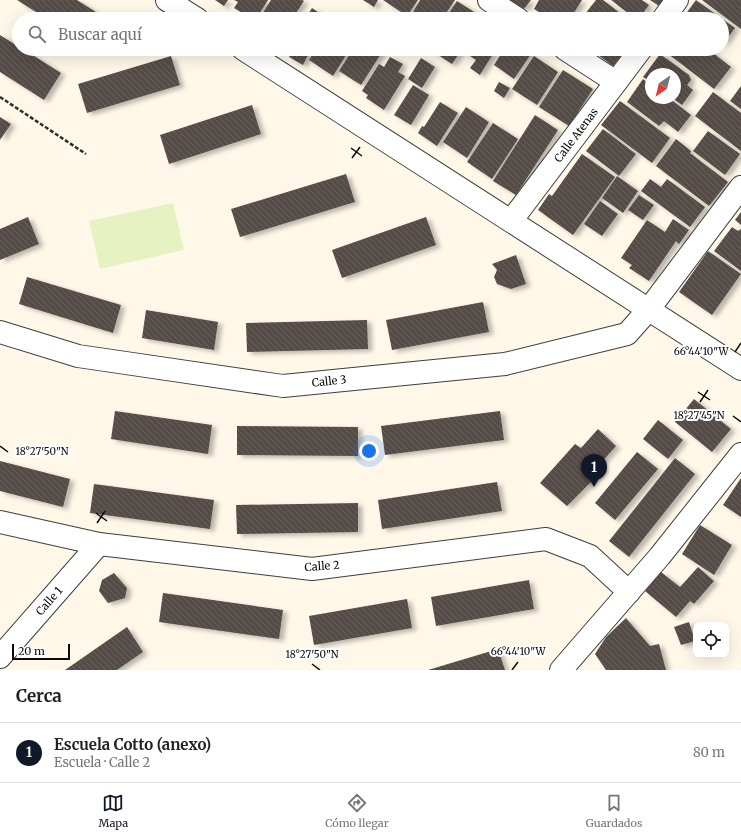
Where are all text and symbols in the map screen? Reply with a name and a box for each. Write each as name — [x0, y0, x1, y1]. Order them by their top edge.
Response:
search box — [12, 12, 729, 56]
icon: search — [26, 23, 48, 45]
text: Buscar aquí — [58, 25, 142, 44]
north arrow — [645, 68, 681, 104]
street label: Calle Atenas — [551, 105, 601, 165]
text: 66°44'10"W — [674, 345, 729, 358]
street label: Calle 3 — [311, 372, 347, 390]
text: 18°27'45"N — [673, 409, 725, 422]
your location — [359, 441, 379, 461]
text: 18°27'50"N — [15, 445, 69, 458]
pin: 1 — [581, 454, 607, 487]
street label: Calle 2 — [304, 558, 340, 574]
street label: Calle 1 — [33, 584, 65, 618]
map controls — [693, 622, 729, 658]
button: locate — [693, 622, 729, 658]
scale bar — [12, 642, 70, 661]
text: 20 m — [18, 644, 45, 658]
text: 66°44'10"W — [491, 645, 546, 658]
text: 18°27'50"N — [285, 648, 339, 661]
text: Cerca — [16, 685, 62, 707]
text: Escuela Cotto (anexo) — [54, 735, 211, 754]
text: 1 — [26, 744, 32, 761]
text: 80 m — [693, 744, 725, 761]
text: Escuela · Calle 2 — [54, 754, 150, 771]
tab: Mapa — [99, 792, 128, 830]
tab: Cómo llegar — [325, 792, 389, 830]
tab: Guardados — [586, 792, 642, 830]

